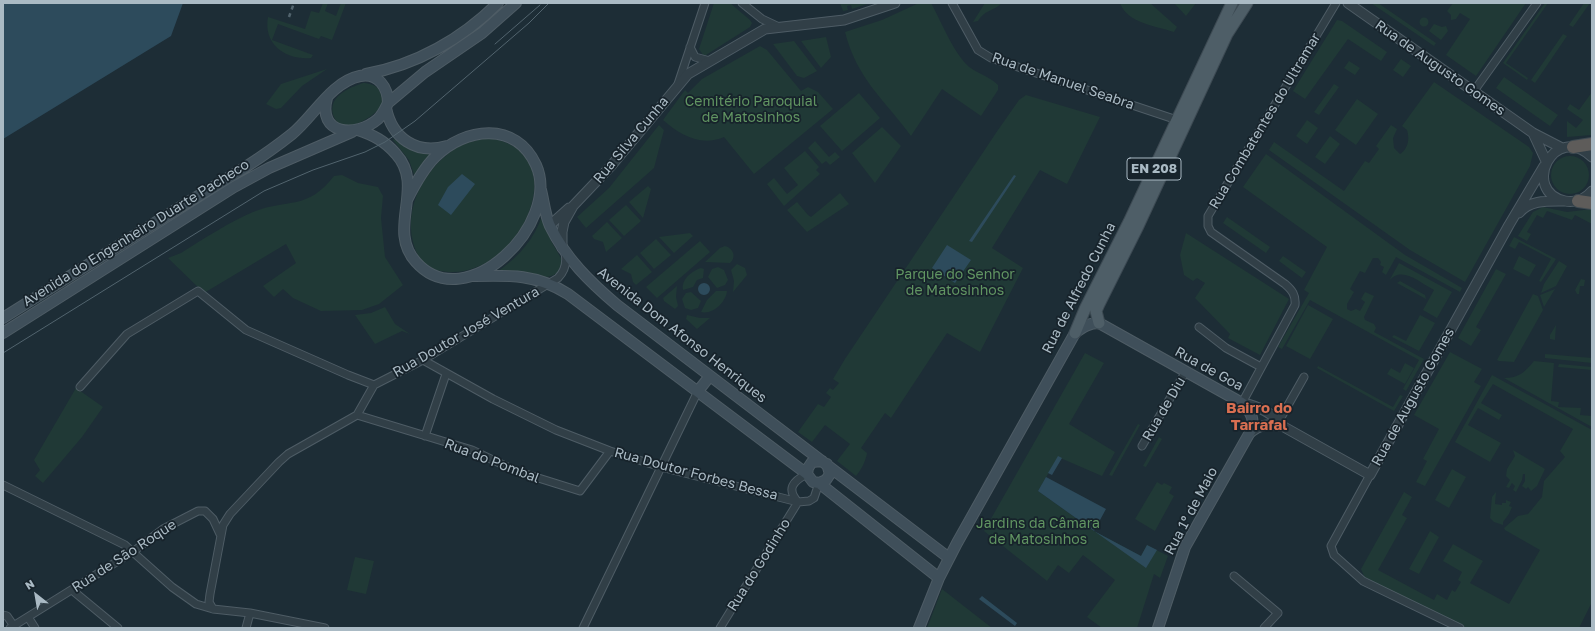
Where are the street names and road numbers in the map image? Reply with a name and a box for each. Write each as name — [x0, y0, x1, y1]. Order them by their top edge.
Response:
street label: Rua de Augusto Gomes — [1372, 17, 1508, 119]
street label: Rua Combatentes do Ultramar — [1206, 30, 1324, 212]
street label: Rua de Manuel Seabra — [990, 49, 1136, 113]
street label: Rua Silva Cunha — [590, 93, 672, 187]
street label: Avenida do Engenheiro Duarte Pacheco — [20, 156, 252, 310]
road number: EN 208 — [1127, 158, 1181, 180]
street label: Rua de Alfredo Cunha — [1039, 220, 1119, 356]
street label: Avenida Dom Afonso Henriques — [594, 264, 770, 406]
street label: Rua Doutor José Ventura — [390, 283, 542, 381]
street label: Rua de Augusto Gomes — [1368, 325, 1458, 469]
street label: Rua de Goa — [1172, 343, 1246, 395]
street label: Rua de Diu — [1139, 374, 1189, 444]
street label: Rua do Pombal — [442, 435, 542, 487]
street label: Rua Doutor Forbes Bessa — [612, 444, 780, 504]
street label: Rua 1º de Maio — [1161, 464, 1221, 558]
street label: Rua de São Roque — [69, 516, 179, 596]
street label: Rua do Godinho — [724, 516, 794, 614]

